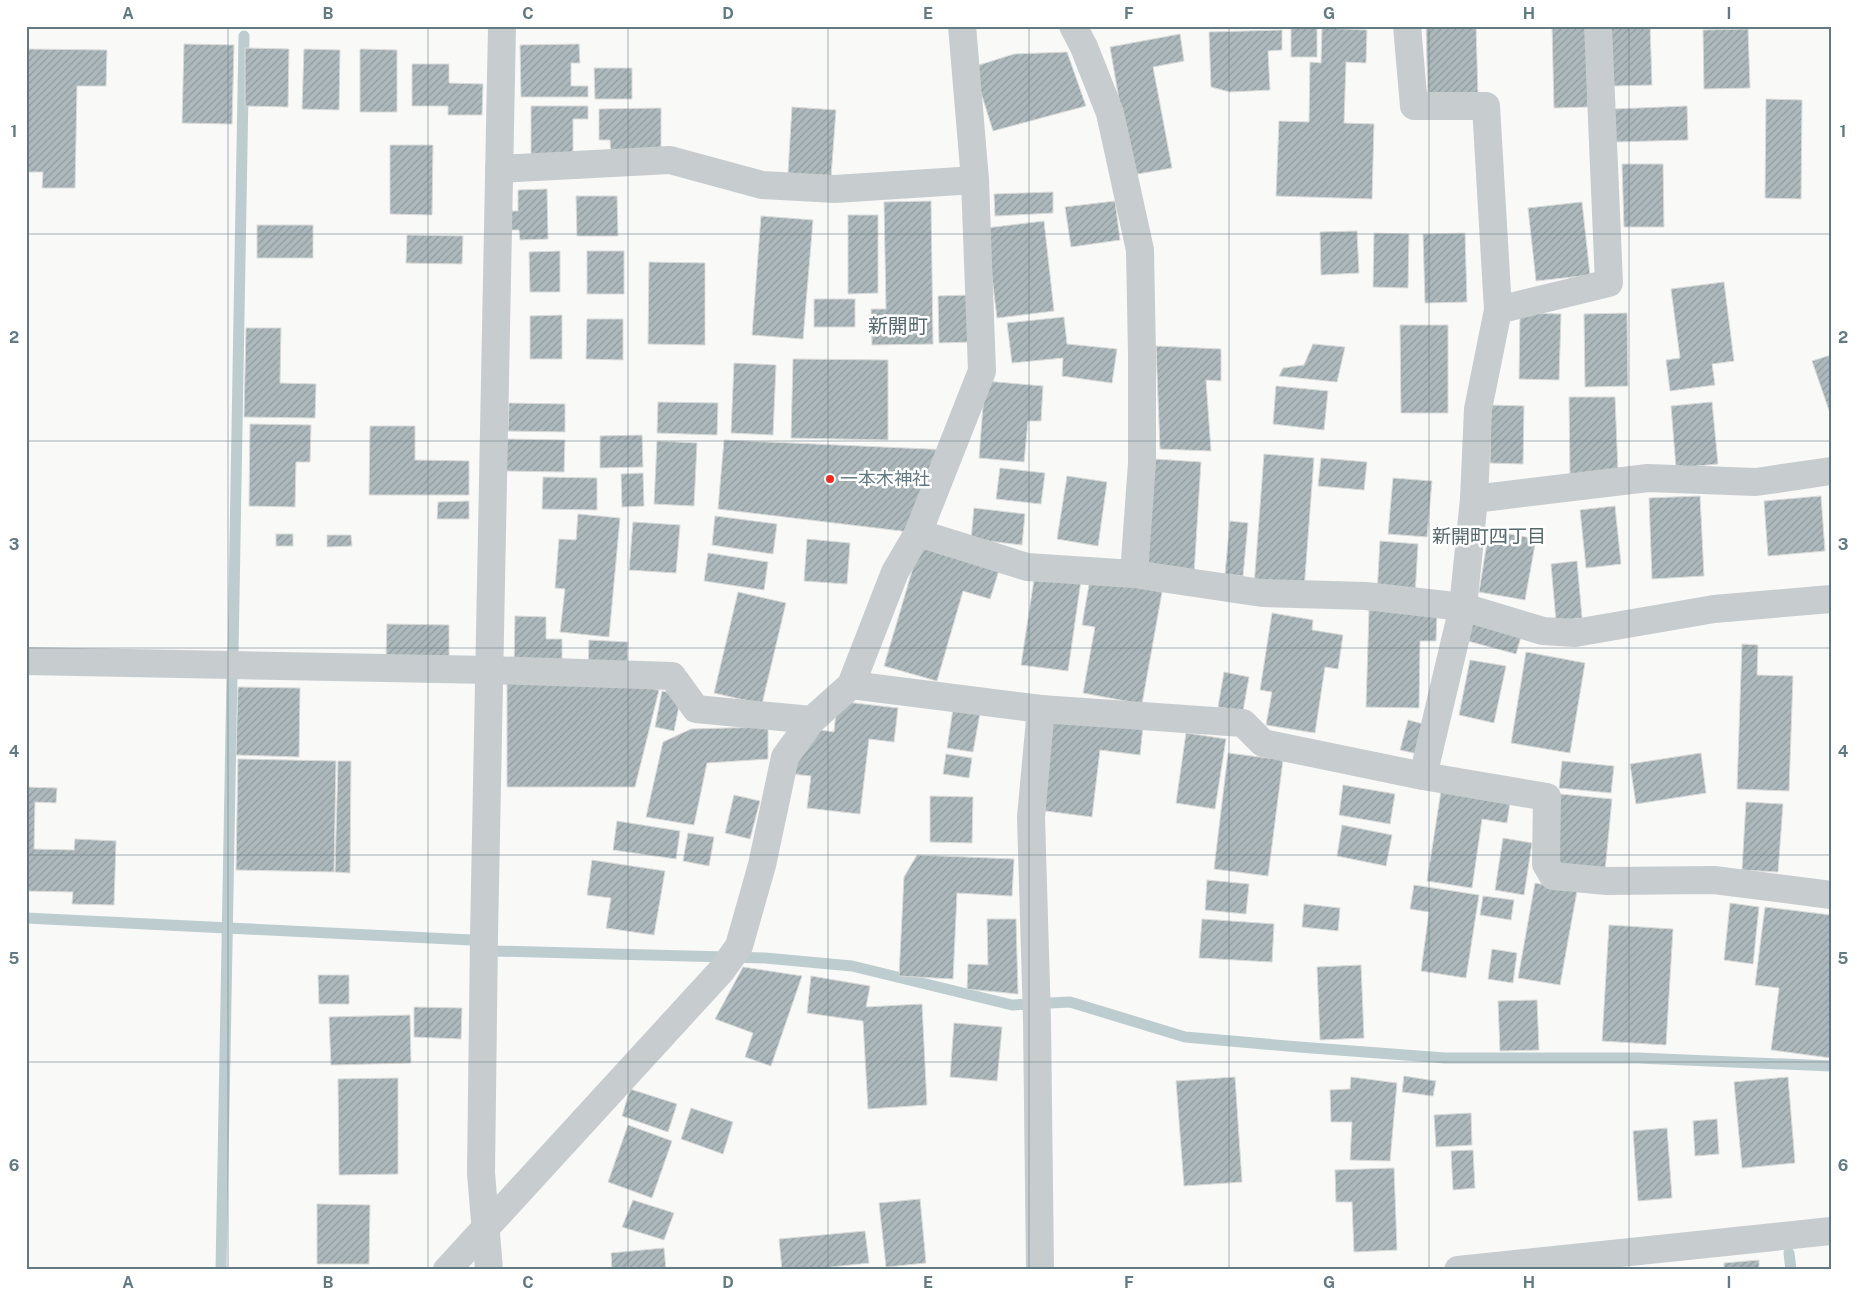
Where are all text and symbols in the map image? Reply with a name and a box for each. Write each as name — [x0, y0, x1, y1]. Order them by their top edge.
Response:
text: A — [122, 4, 134, 23]
text: B — [323, 4, 334, 23]
text: C — [522, 4, 534, 23]
text: D — [722, 4, 734, 23]
text: E — [923, 4, 933, 23]
text: F — [1124, 4, 1134, 23]
text: G — [1323, 4, 1335, 23]
text: H — [1523, 4, 1535, 23]
text: I — [1727, 4, 1731, 23]
text: 1 — [11, 122, 17, 141]
text: 1 — [1840, 122, 1846, 141]
district label: 新開町 — [868, 314, 928, 338]
text: 2 — [9, 328, 19, 347]
text: 2 — [1838, 328, 1848, 347]
place label: 一本木神社 — [840, 468, 930, 489]
marker: 一本木神社 — [824, 473, 836, 485]
district label: 新開町四丁目 — [1432, 525, 1546, 547]
text: 3 — [9, 535, 19, 554]
text: 3 — [1838, 535, 1848, 554]
text: 4 — [9, 742, 20, 761]
text: 4 — [1838, 742, 1849, 761]
text: 5 — [9, 949, 20, 968]
text: 5 — [1838, 949, 1849, 968]
text: 6 — [9, 1156, 19, 1175]
text: 6 — [1838, 1156, 1848, 1175]
text: A — [122, 1273, 134, 1292]
text: B — [323, 1273, 334, 1292]
text: C — [522, 1273, 534, 1292]
text: D — [722, 1273, 734, 1292]
text: E — [923, 1273, 933, 1292]
text: F — [1124, 1273, 1134, 1292]
text: G — [1323, 1273, 1335, 1292]
text: H — [1523, 1273, 1535, 1292]
text: I — [1727, 1273, 1731, 1292]

